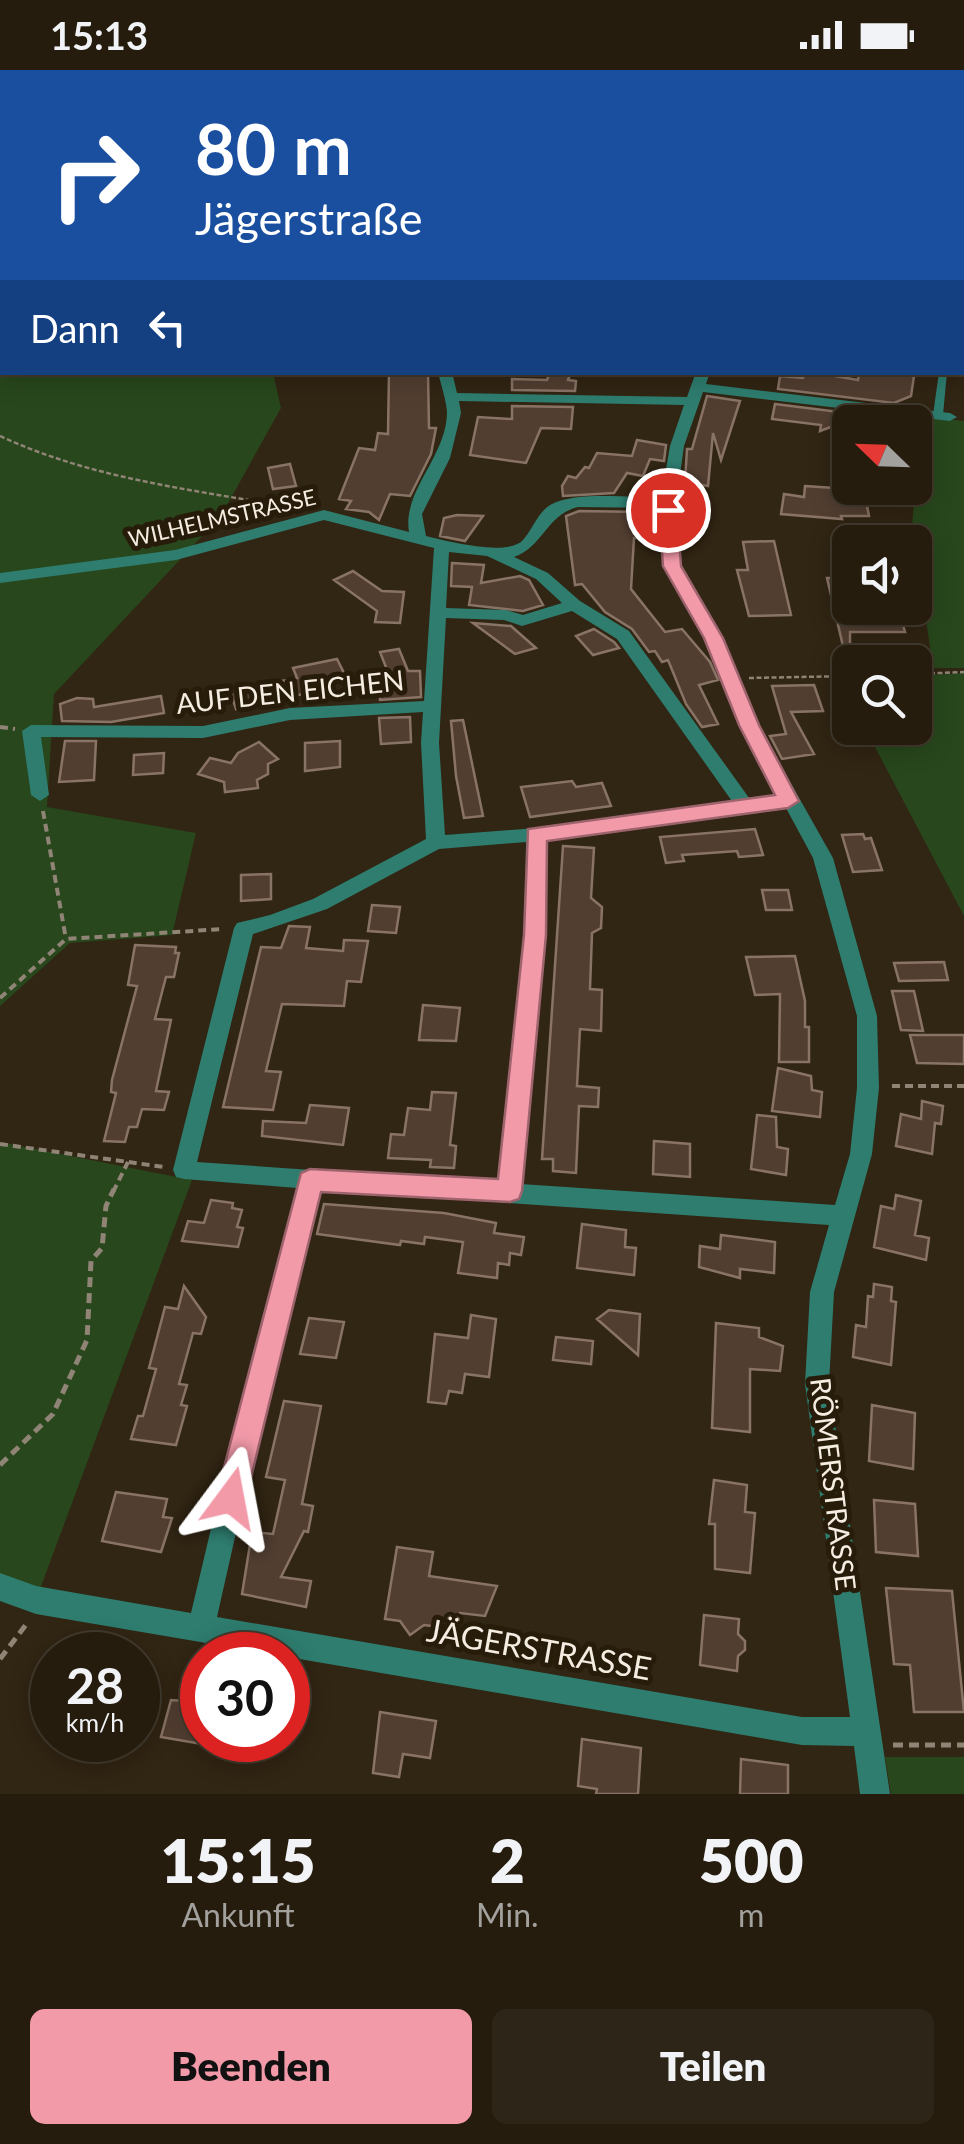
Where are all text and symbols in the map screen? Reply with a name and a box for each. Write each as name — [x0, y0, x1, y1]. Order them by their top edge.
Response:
text: 15:13 — [50, 12, 148, 58]
text: 80 m — [195, 106, 352, 190]
icon: right — [30, 110, 160, 240]
text: Jägerstraße — [195, 191, 422, 245]
icon: left — [140, 300, 195, 355]
text: Dann — [30, 305, 120, 351]
north arrow — [832, 405, 932, 505]
map controls — [832, 405, 932, 745]
pin — [626, 468, 711, 553]
street label: WILHELMSTRASSE — [125, 483, 318, 552]
icon: arrive — [641, 483, 696, 538]
button: sound — [832, 525, 932, 625]
button: search — [832, 645, 932, 745]
street label: AUF DEN EICHEN — [174, 662, 406, 720]
street label: RÖMERSTRASSE — [804, 1375, 864, 1592]
position arrow — [179, 1446, 283, 1550]
street label: JÄGERSTRASSE — [424, 1610, 655, 1687]
speed limit sign: 30 — [180, 1632, 310, 1762]
text: 28 — [66, 1655, 124, 1715]
text: km/h — [66, 1707, 124, 1737]
text: 15:15 — [160, 1824, 316, 1896]
text: 2 — [490, 1824, 525, 1896]
text: 500 — [699, 1824, 803, 1896]
text: Ankunft — [181, 1895, 295, 1934]
text: Min. — [476, 1895, 539, 1934]
text: m — [738, 1895, 764, 1934]
button: Beenden — [30, 2009, 472, 2124]
button: Teilen — [492, 2009, 934, 2124]

